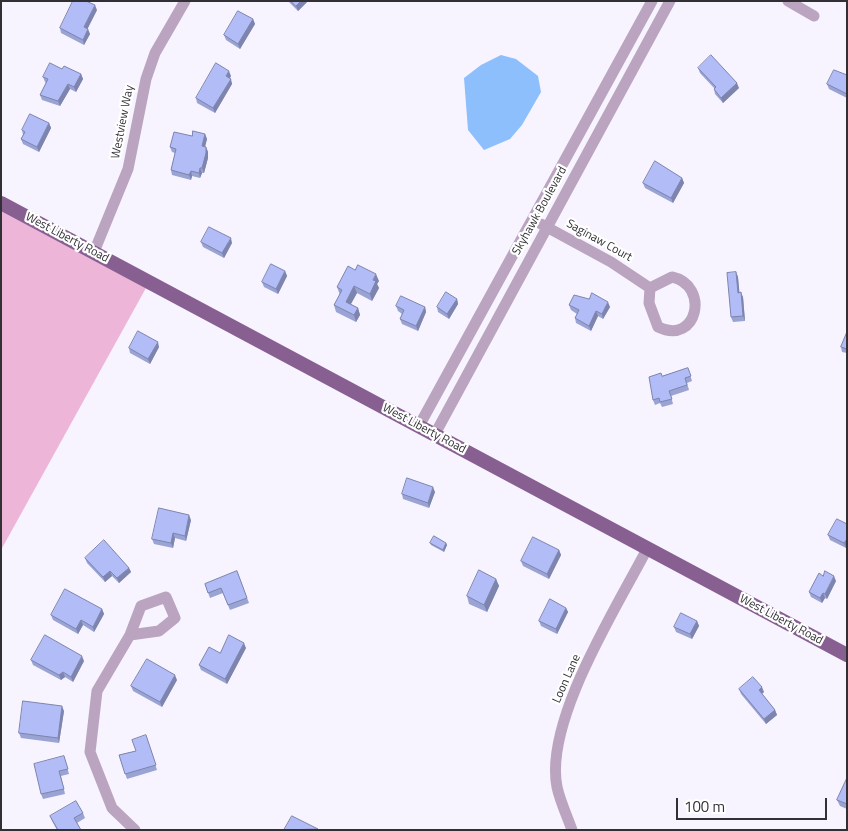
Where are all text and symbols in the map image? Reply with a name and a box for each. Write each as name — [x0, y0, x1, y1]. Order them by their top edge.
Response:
street label: Westview Way — [109, 84, 137, 160]
street label: Skyhawk Boulevard — [510, 164, 570, 258]
street label: West Liberty Road — [23, 210, 111, 266]
street label: Saginaw Court — [564, 217, 634, 265]
street label: West Liberty Road — [380, 401, 468, 457]
street label: West Liberty Road — [737, 592, 825, 648]
street label: Loon Lane — [550, 652, 584, 706]
scale bar — [678, 788, 829, 820]
text: 100 m — [684, 795, 725, 818]

